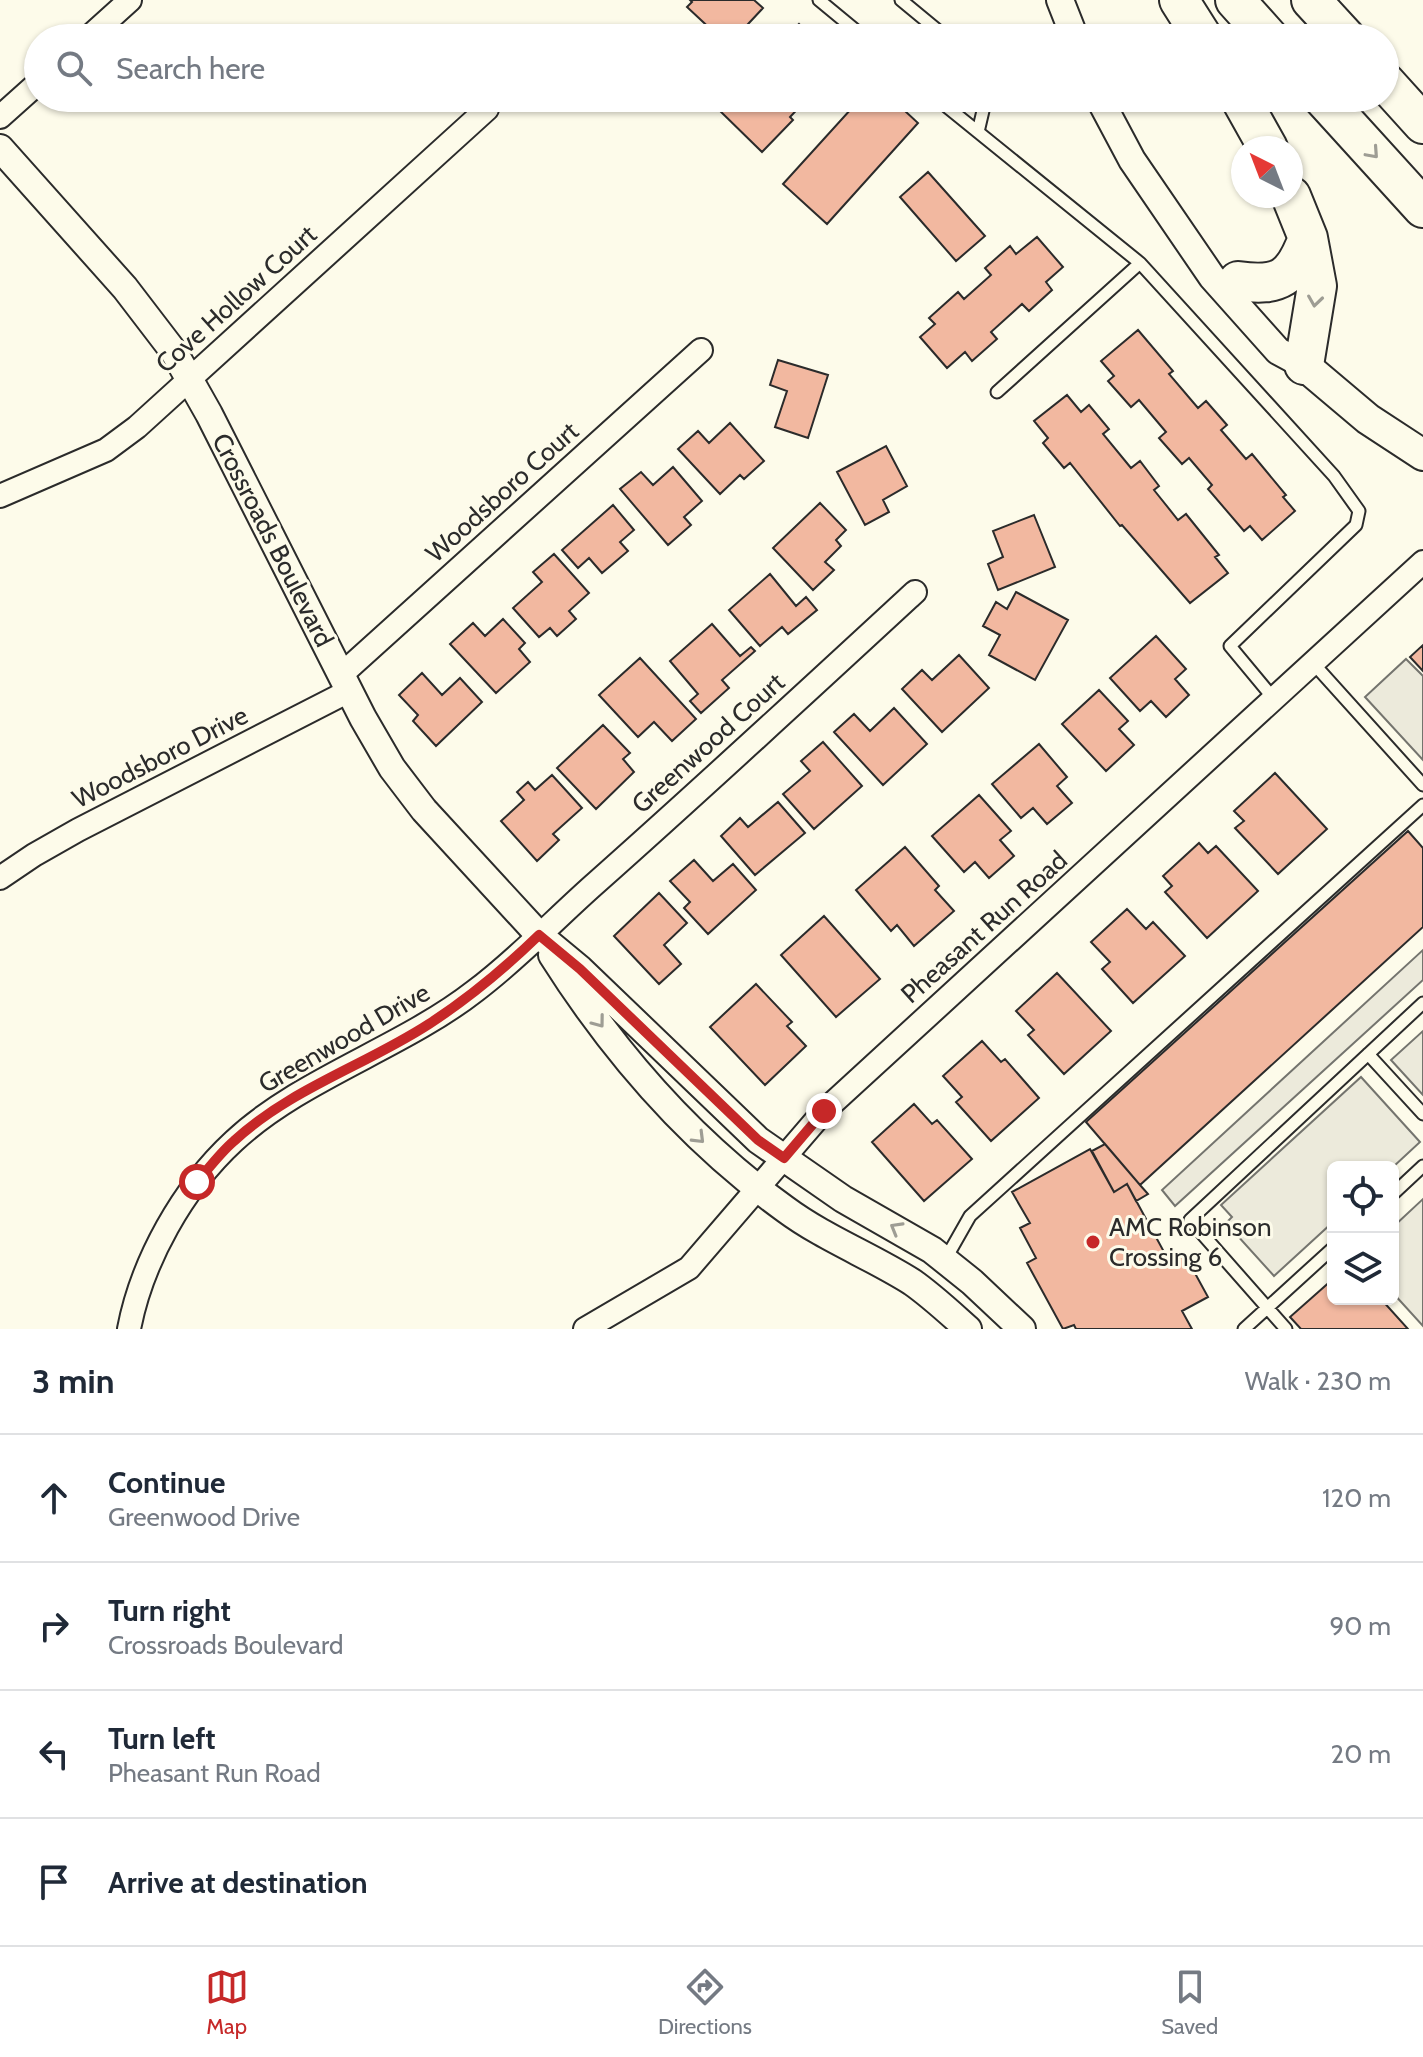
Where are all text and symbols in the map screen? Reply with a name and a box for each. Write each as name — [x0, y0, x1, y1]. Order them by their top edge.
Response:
search box — [24, 24, 1399, 112]
icon: search — [52, 46, 96, 90]
text: Search here — [116, 50, 265, 87]
north arrow — [1231, 136, 1303, 208]
one-way arrow — [1364, 144, 1378, 159]
street label: Cove Hollow Court — [149, 218, 323, 380]
one-way arrow — [1307, 294, 1324, 308]
street label: Woodsboro Court — [419, 415, 585, 569]
street label: Crossroads Boulevard — [205, 428, 341, 652]
street label: Greenwood Court — [625, 666, 791, 820]
street label: Woodsboro Drive — [67, 699, 253, 815]
street label: Pheasant Run Road — [894, 844, 1074, 1010]
street label: Greenwood Drive — [253, 976, 435, 1100]
one-way arrow — [590, 1013, 604, 1028]
route end — [806, 1093, 842, 1129]
one-way arrow — [690, 1129, 704, 1143]
map controls — [1327, 1161, 1399, 1305]
button: locate — [1327, 1161, 1399, 1233]
route start — [179, 1164, 215, 1200]
place label: AMC Robinson Crossing 6 — [1109, 1211, 1271, 1273]
one-way arrow — [890, 1222, 905, 1238]
marker: AMC Robinson Crossing 6 — [1084, 1233, 1102, 1251]
button: layers — [1327, 1233, 1399, 1305]
text: 3 min — [32, 1360, 114, 1402]
text: Walk · 230 m — [1245, 1365, 1391, 1397]
text: Continue — [108, 1464, 225, 1501]
icon: ahead — [32, 1476, 76, 1520]
text: 120 m — [1322, 1482, 1391, 1514]
text: Greenwood Drive — [108, 1501, 300, 1533]
text: Turn right — [108, 1592, 231, 1629]
icon: right — [32, 1604, 76, 1648]
text: 90 m — [1329, 1610, 1391, 1642]
text: Crossroads Boulevard — [108, 1629, 343, 1661]
text: Turn left — [108, 1720, 216, 1757]
icon: left — [32, 1732, 76, 1776]
text: 20 m — [1331, 1738, 1391, 1770]
text: Pheasant Run Road — [108, 1757, 321, 1789]
icon: arrive — [32, 1860, 76, 1904]
text: Arrive at destination — [108, 1864, 368, 1901]
tab: Map — [205, 1965, 249, 2040]
tab: Directions — [658, 1965, 752, 2040]
tab: Saved — [1161, 1965, 1218, 2040]

